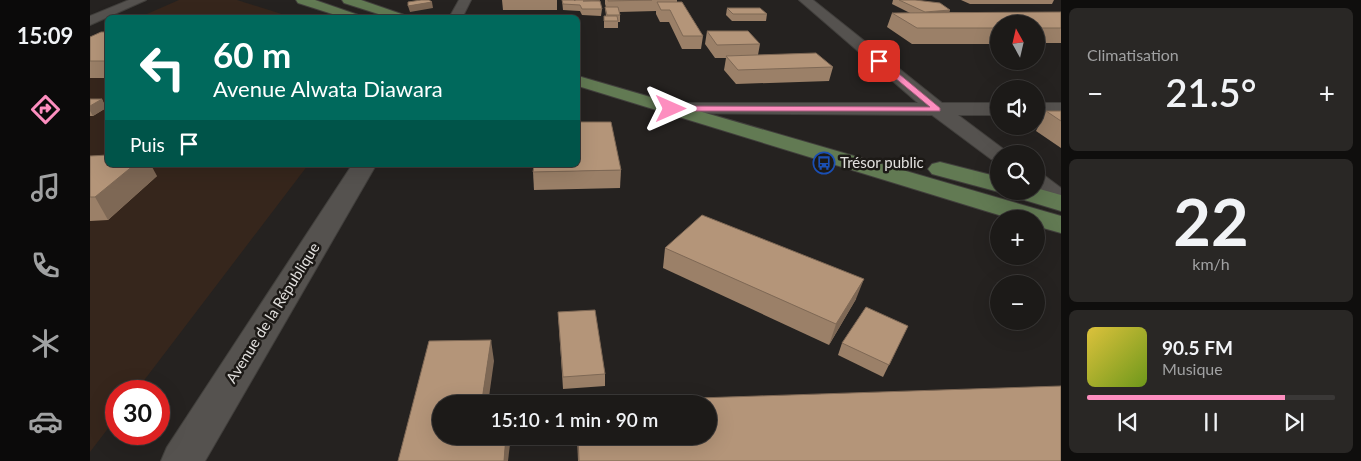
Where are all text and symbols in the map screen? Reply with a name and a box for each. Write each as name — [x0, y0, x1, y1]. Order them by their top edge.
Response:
north arrow — [990, 15, 1045, 70]
map controls — [990, 15, 1045, 330]
text: 15:09 — [17, 22, 73, 49]
text: 60 m — [213, 33, 291, 75]
icon: left — [130, 35, 195, 100]
pin — [858, 40, 900, 82]
text: Climatisation — [1087, 45, 1179, 64]
icon: arrive — [865, 47, 893, 75]
text: 21.5° — [1166, 69, 1256, 115]
text: Avenue Alwata Diawara — [213, 75, 443, 102]
text: − — [1087, 76, 1103, 110]
text: + — [1319, 76, 1335, 110]
button: sound — [990, 80, 1045, 135]
position arrow — [644, 82, 696, 134]
icon: directions — [28, 92, 63, 127]
icon: arrive — [175, 130, 203, 158]
text: Puis — [130, 133, 165, 156]
button: search — [990, 145, 1045, 200]
bus stop icon: Trésor public — [812, 151, 836, 175]
place label: Trésor public — [840, 153, 924, 171]
icon: music — [28, 170, 63, 205]
text: 22 — [1173, 182, 1249, 260]
button: + — [990, 210, 1045, 265]
street label: Avenue de la République — [222, 239, 323, 386]
icon: phone — [28, 248, 63, 283]
text: km/h — [1192, 254, 1230, 273]
button: − — [990, 275, 1045, 330]
icon: climate — [28, 326, 63, 361]
text: 90.5 FM — [1162, 336, 1233, 359]
text: Musique — [1162, 359, 1223, 378]
speed limit sign: 30 — [105, 380, 170, 445]
icon: car — [28, 404, 63, 439]
text: 15:10 · 1 min · 90 m — [491, 408, 658, 431]
icon: previous — [1114, 408, 1142, 436]
icon: pause — [1197, 408, 1225, 436]
icon: next — [1280, 408, 1308, 436]

